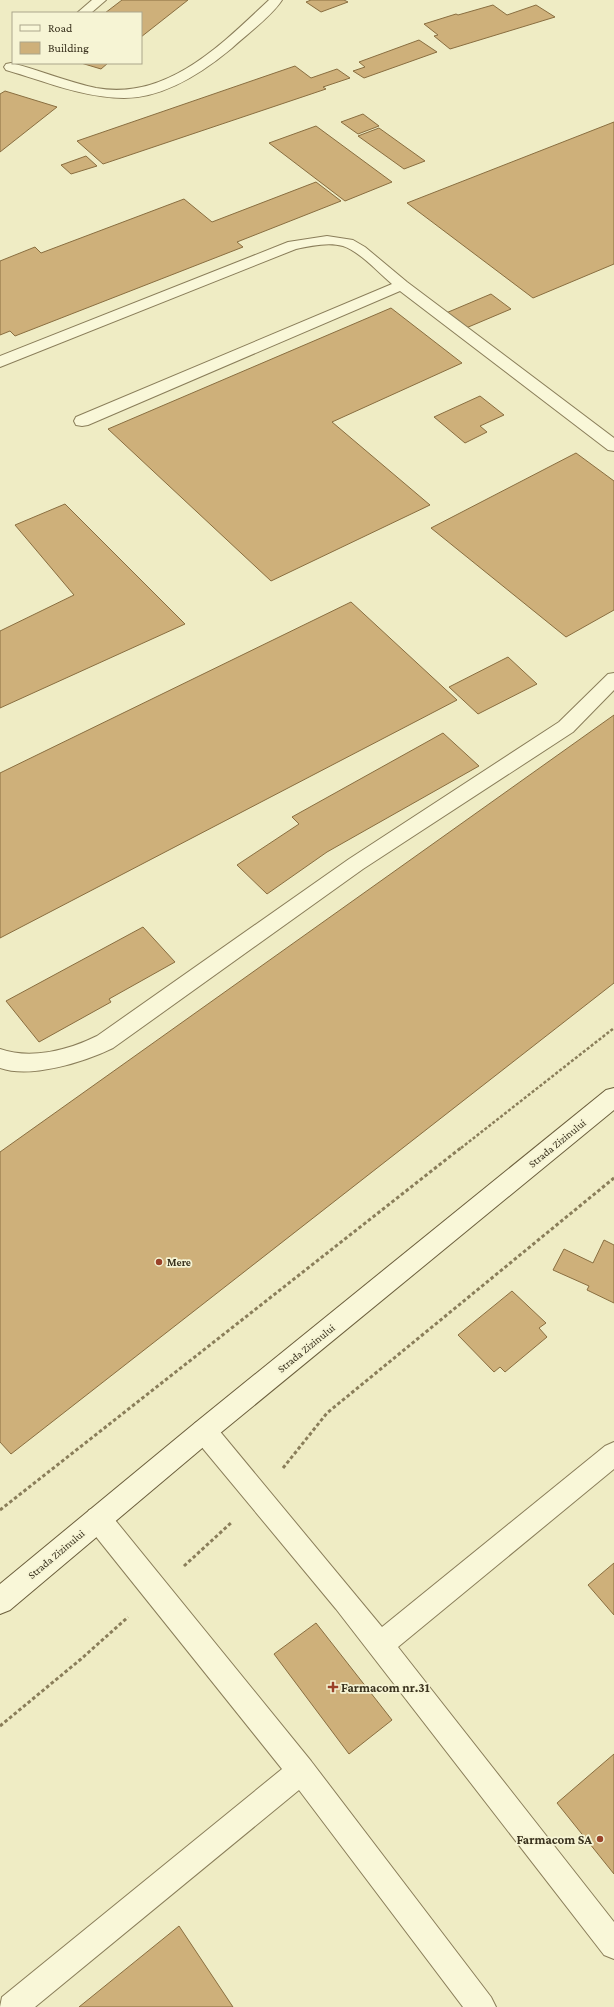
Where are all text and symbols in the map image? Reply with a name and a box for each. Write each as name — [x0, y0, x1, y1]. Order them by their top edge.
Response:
legend — [12, 12, 142, 64]
text: Road — [48, 21, 73, 35]
text: Building — [48, 41, 89, 55]
street label: Strada Zizinului — [526, 1116, 588, 1170]
place label: Mere — [167, 1256, 191, 1268]
marker: Mere — [154, 1257, 164, 1267]
street label: Strada Zizinului — [275, 1321, 337, 1375]
street label: Strada Zizinului — [25, 1527, 87, 1581]
place label: Farmacom nr.31 — [341, 1680, 430, 1695]
marker: Farmacom nr.31 — [328, 1682, 338, 1692]
place label: Farmacom SA — [516, 1832, 592, 1847]
marker: Farmacom SA — [595, 1834, 605, 1844]

